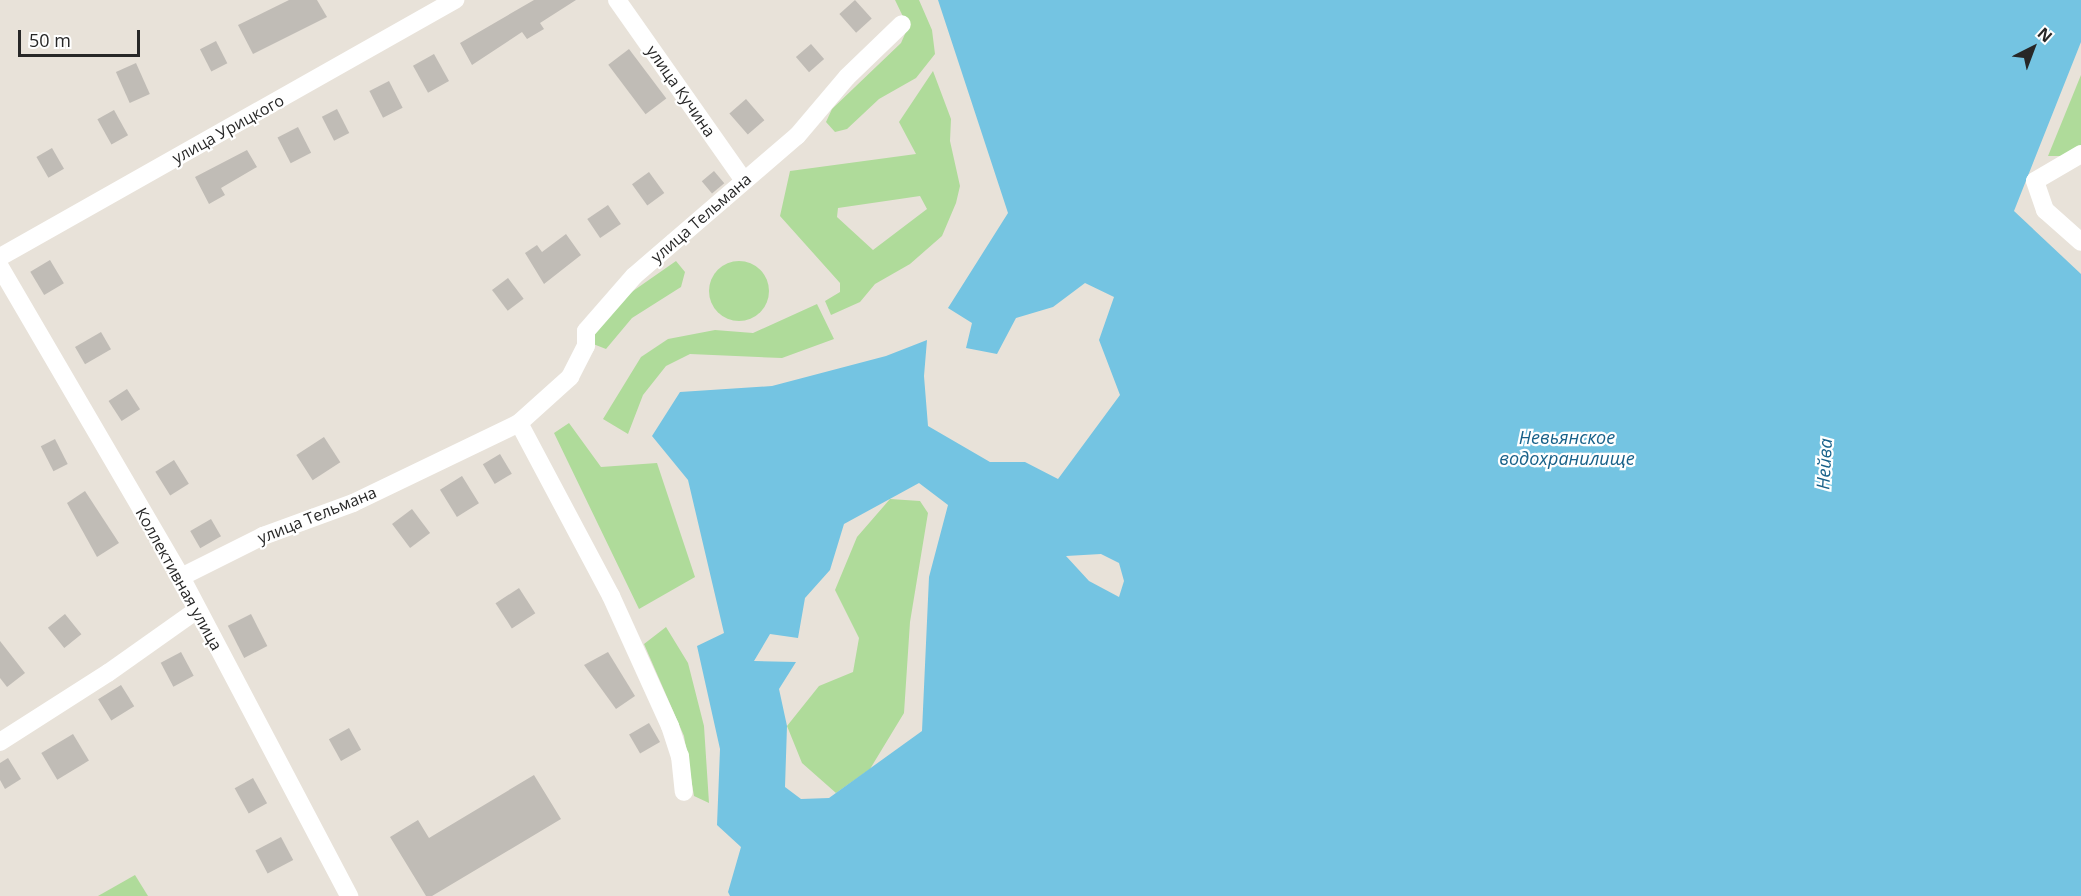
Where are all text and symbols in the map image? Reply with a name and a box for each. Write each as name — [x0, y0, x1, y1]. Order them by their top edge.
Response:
scale bar — [21, 18, 142, 56]
north arrow — [2003, 18, 2063, 78]
text: N — [2033, 22, 2057, 47]
text: 50 m — [29, 28, 71, 52]
street label: улица Кучина — [642, 42, 720, 140]
street label: улица Урицкого — [169, 90, 287, 168]
street label: улица Тельмана — [647, 169, 755, 267]
water label: Невьянское водохранилище — [1499, 427, 1635, 470]
water label: Нейва — [1812, 438, 1836, 490]
street label: улица Тельмана — [255, 482, 379, 548]
street label: Коллективная улица — [132, 504, 226, 654]

